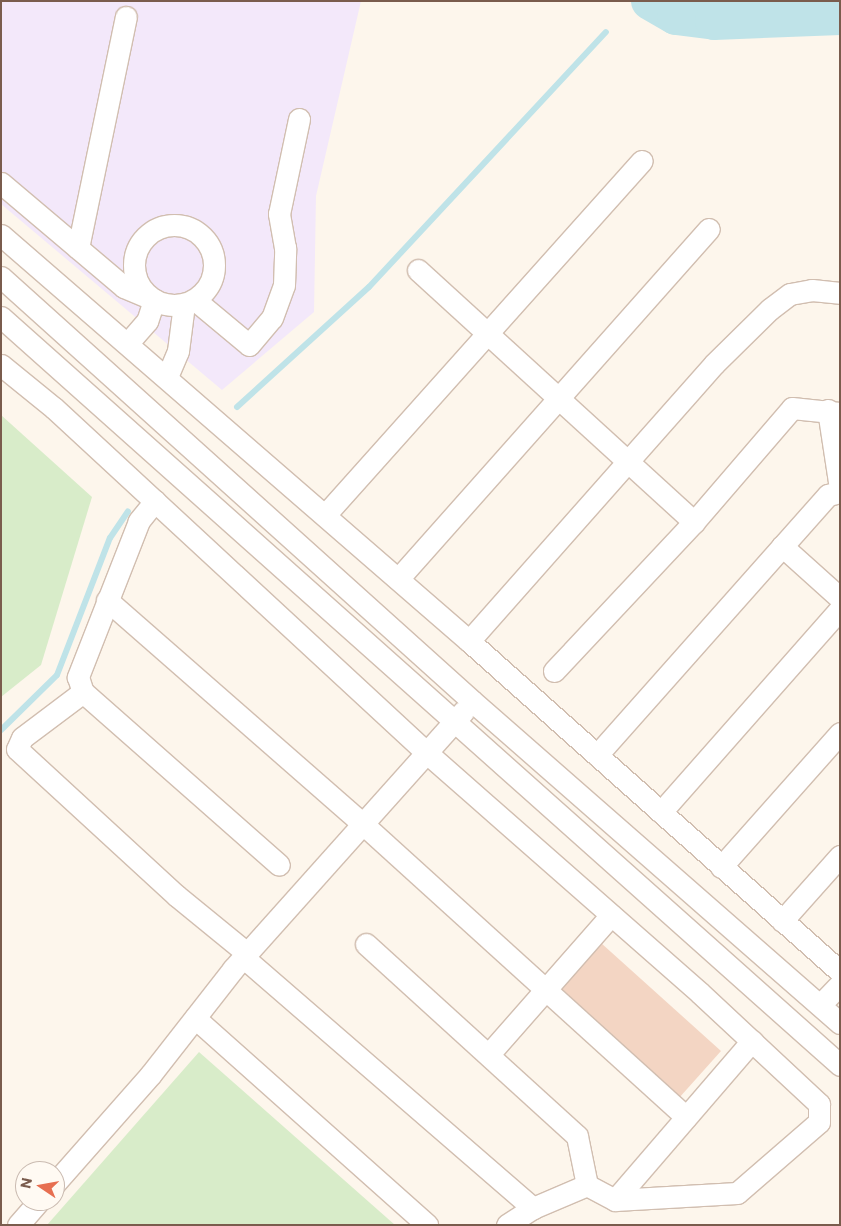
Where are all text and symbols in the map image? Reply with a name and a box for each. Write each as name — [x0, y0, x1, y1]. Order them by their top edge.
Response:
north arrow — [15, 1161, 65, 1211]
text: N — [16, 1176, 35, 1190]

